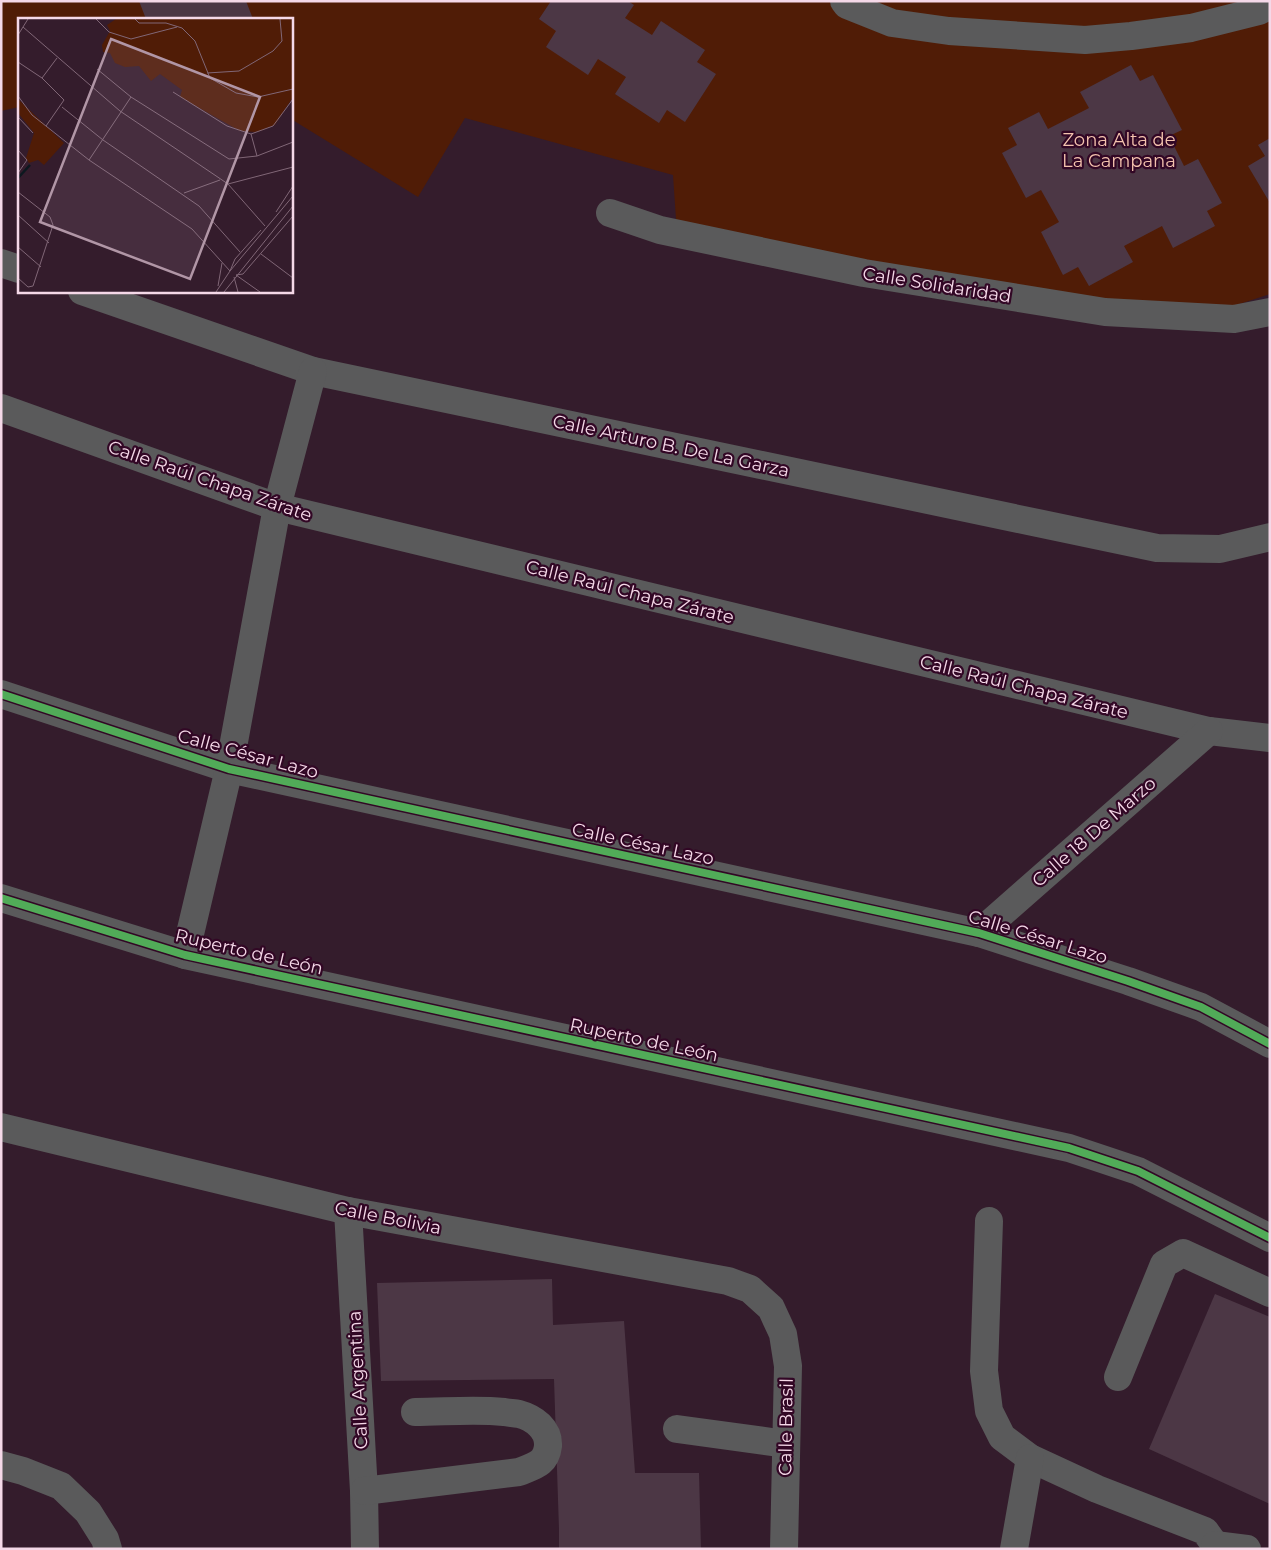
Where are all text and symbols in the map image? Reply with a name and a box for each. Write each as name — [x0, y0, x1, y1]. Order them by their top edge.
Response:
inset map — [18, 18, 292, 292]
park label: Zona Alta de La Campana — [1062, 129, 1176, 172]
street label: Calle Solidaridad — [861, 262, 1013, 308]
street label: Calle Arturo B. De La Garza — [551, 410, 791, 482]
street label: Calle Raúl Chapa Zárate — [105, 436, 315, 526]
street label: Calle Raúl Chapa Zárate — [524, 555, 737, 629]
street label: Calle Raúl Chapa Zárate — [918, 650, 1131, 724]
street label: Calle César Lazo — [175, 725, 321, 783]
street label: Calle 18 De Marzo — [1028, 772, 1160, 892]
street label: Calle César Lazo — [570, 818, 716, 870]
street label: Calle César Lazo — [966, 905, 1110, 969]
street label: Ruperto de León — [173, 924, 325, 980]
street label: Ruperto de León — [568, 1014, 720, 1066]
street label: Calle Bolivia — [333, 1197, 443, 1239]
street label: Calle Argentina — [343, 1310, 373, 1450]
street label: Calle Brasil — [774, 1378, 798, 1476]

